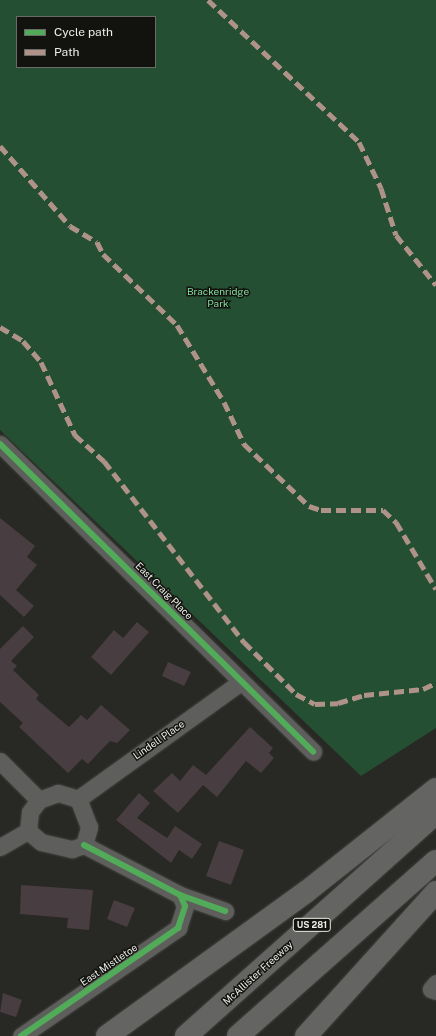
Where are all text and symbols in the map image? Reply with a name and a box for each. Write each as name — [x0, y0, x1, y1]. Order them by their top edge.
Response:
legend — [16, 16, 156, 68]
text: Cycle path — [54, 25, 113, 39]
text: Path — [54, 45, 80, 59]
park label: Brackenridge Park — [187, 285, 249, 308]
street label: East Craig Place — [133, 560, 195, 622]
street label: Lindell Place — [131, 718, 187, 762]
road number: US 281 — [292, 918, 332, 932]
street label: McAllister Freeway — [221, 939, 295, 1007]
street label: East Mistletoe — [78, 941, 140, 989]

